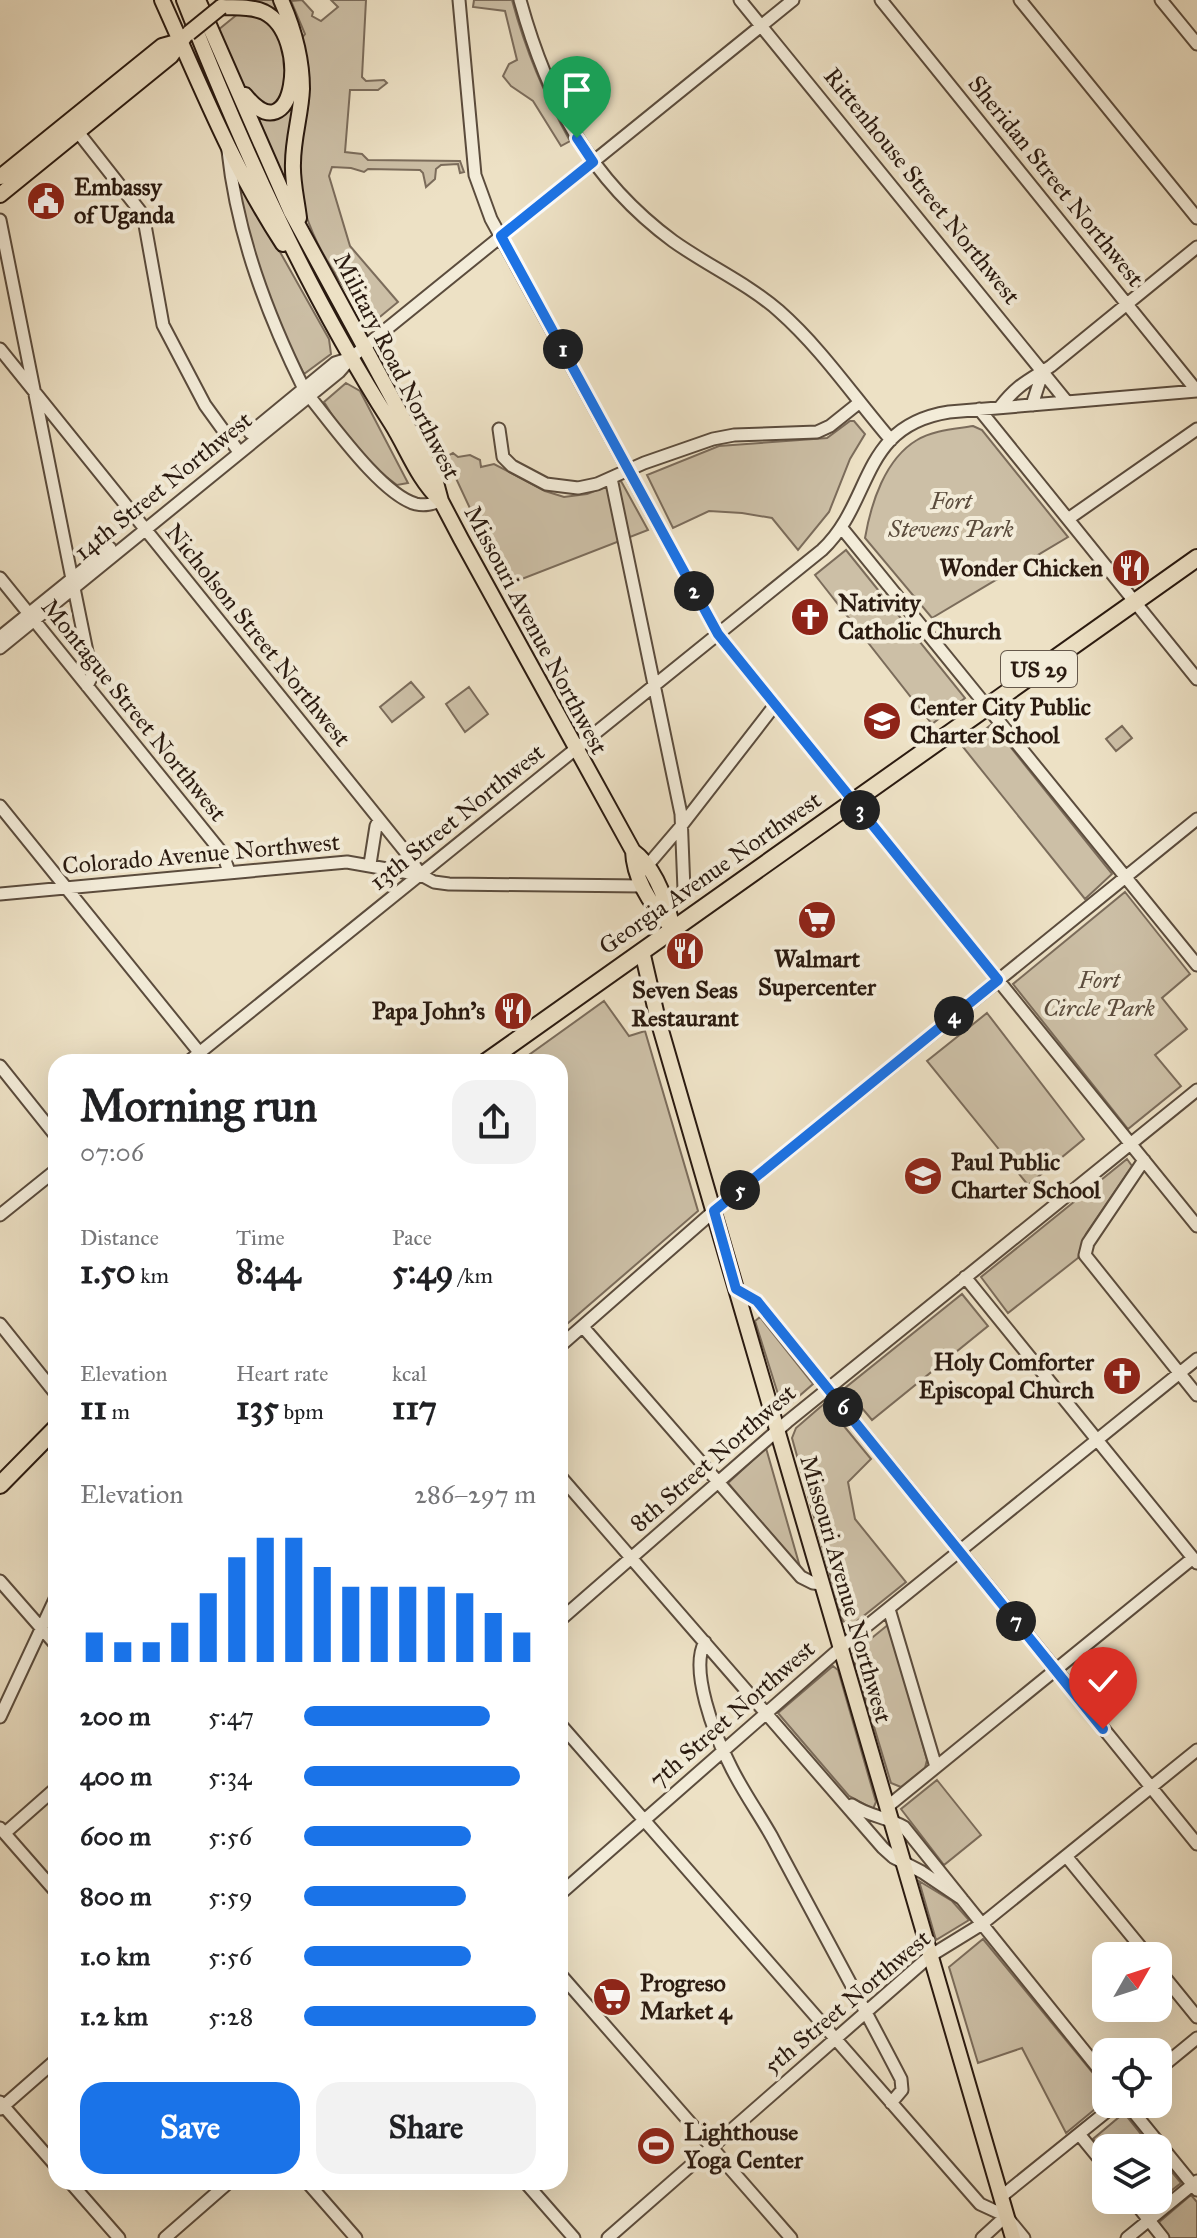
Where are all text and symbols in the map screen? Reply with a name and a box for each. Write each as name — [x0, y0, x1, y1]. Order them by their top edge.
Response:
pin — [543, 56, 611, 138]
street label: Rittenhouse Street Northwest — [817, 62, 1027, 311]
icon: arrive — [555, 68, 599, 112]
street label: Sheridan Street Northwest — [962, 69, 1151, 293]
place label: Embassy of Uganda — [74, 172, 175, 230]
public building icon: Embassy of Uganda — [25, 180, 67, 222]
street label: Military Road Northwest — [327, 248, 467, 485]
pin: 1 — [543, 329, 583, 369]
text: 1 — [559, 335, 567, 362]
street label: 14th Street Northwest — [68, 405, 258, 567]
park label: Fort Stevens Park — [887, 486, 1014, 544]
street label: Missouri Avenue Northwest — [458, 501, 615, 760]
street label: Nicholson Street Northwest — [159, 517, 358, 753]
restaurant icon: Wonder Chicken — [1110, 547, 1152, 589]
place label: Wonder Chicken — [939, 553, 1103, 583]
pin: 2 — [674, 571, 714, 611]
text: 2 — [689, 577, 699, 604]
place label: Nativity Catholic Church — [838, 588, 1002, 646]
street label: Montague Street Northwest — [35, 593, 233, 828]
church icon: Nativity Catholic Church — [789, 596, 831, 638]
road number: US 29 — [1001, 651, 1077, 687]
place label: Center City Public Charter School — [910, 692, 1091, 750]
school or university icon: Center City Public Charter School — [861, 700, 903, 742]
street label: 13th Street Northwest — [363, 737, 551, 897]
street label: Georgia Avenue Northwest — [593, 785, 827, 961]
pin: 3 — [840, 790, 880, 830]
text: 3 — [856, 796, 864, 823]
street label: Colorado Avenue Northwest — [61, 827, 342, 881]
supermarket icon: Walmart Supercenter — [796, 899, 838, 941]
restaurant icon: Seven Seas Restaurant — [664, 930, 706, 972]
place label: Walmart Supercenter — [758, 944, 877, 1002]
park label: Fort Circle Park — [1043, 965, 1155, 1023]
place label: Seven Seas Restaurant — [631, 975, 739, 1033]
restaurant icon: Papa John's — [492, 990, 534, 1032]
place label: Papa John's — [372, 996, 485, 1026]
pin: 4 — [934, 996, 974, 1036]
text: 4 — [948, 1002, 960, 1029]
text: Morning run — [80, 1079, 317, 1133]
button: share — [452, 1080, 536, 1164]
text: 07:06 — [80, 1136, 144, 1168]
place label: Paul Public Charter School — [951, 1147, 1101, 1205]
school or university icon: Paul Public Charter School — [902, 1155, 944, 1197]
pin: 5 — [720, 1170, 760, 1210]
text: 5 — [735, 1176, 745, 1203]
text: Distance — [80, 1224, 159, 1251]
text: Time — [236, 1224, 285, 1251]
text: Pace — [392, 1224, 432, 1251]
text: 1.50 — [80, 1251, 136, 1292]
text: 8:44 — [236, 1251, 301, 1292]
text: 5:49 — [392, 1251, 454, 1292]
text: km — [136, 1262, 169, 1289]
text: /km — [454, 1262, 493, 1289]
place label: Holy Comforter Episcopal Church — [919, 1347, 1095, 1405]
church icon: Holy Comforter Episcopal Church — [1101, 1355, 1143, 1397]
text: Elevation — [80, 1360, 167, 1387]
text: Heart rate — [236, 1360, 329, 1387]
text: kcal — [392, 1360, 427, 1387]
street label: 8th Street Northwest — [624, 1377, 802, 1538]
text: 11 — [80, 1387, 107, 1428]
text: 135 — [236, 1387, 279, 1428]
text: 117 — [392, 1387, 437, 1428]
pin: 6 — [823, 1387, 863, 1427]
text: 6 — [837, 1393, 849, 1420]
text: m — [107, 1398, 130, 1425]
text: bpm — [279, 1398, 324, 1425]
street label: Missouri Avenue Northwest — [793, 1452, 899, 1727]
text: Elevation — [80, 1478, 183, 1510]
text: 286–297 m — [414, 1478, 536, 1510]
pin: 7 — [996, 1601, 1036, 1641]
text: 7 — [1010, 1607, 1022, 1634]
street label: 7th Street Northwest — [643, 1633, 821, 1794]
pin — [1069, 1647, 1137, 1729]
icon: check — [1081, 1659, 1125, 1703]
text: 200 m — [80, 1700, 151, 1732]
text: 5:47 — [208, 1700, 254, 1732]
text: 400 m — [80, 1760, 152, 1792]
text: 5:34 — [208, 1760, 252, 1792]
text: 600 m — [80, 1820, 151, 1852]
text: 5:56 — [208, 1820, 252, 1852]
text: 800 m — [80, 1880, 152, 1912]
text: 5:59 — [208, 1880, 253, 1912]
street label: 5th Street Northwest — [758, 1923, 937, 2080]
text: 1.0 km — [80, 1940, 150, 1972]
text: 5:56 — [208, 1940, 252, 1972]
north arrow — [1092, 1942, 1172, 2022]
map controls — [1092, 1942, 1172, 2214]
place label: Progreso Market 4 — [640, 1968, 733, 2026]
supermarket icon: Progreso Market 4 — [591, 1976, 633, 2018]
text: 1.2 km — [80, 2000, 148, 2032]
text: 5:28 — [208, 2000, 253, 2032]
button: locate — [1092, 2038, 1172, 2118]
button: Save — [80, 2082, 300, 2174]
button: Share — [316, 2082, 536, 2174]
place label: Lighthouse Yoga Center — [683, 2117, 804, 2175]
sports icon: Lighthouse Yoga Center — [635, 2125, 677, 2167]
button: layers — [1092, 2134, 1172, 2214]

